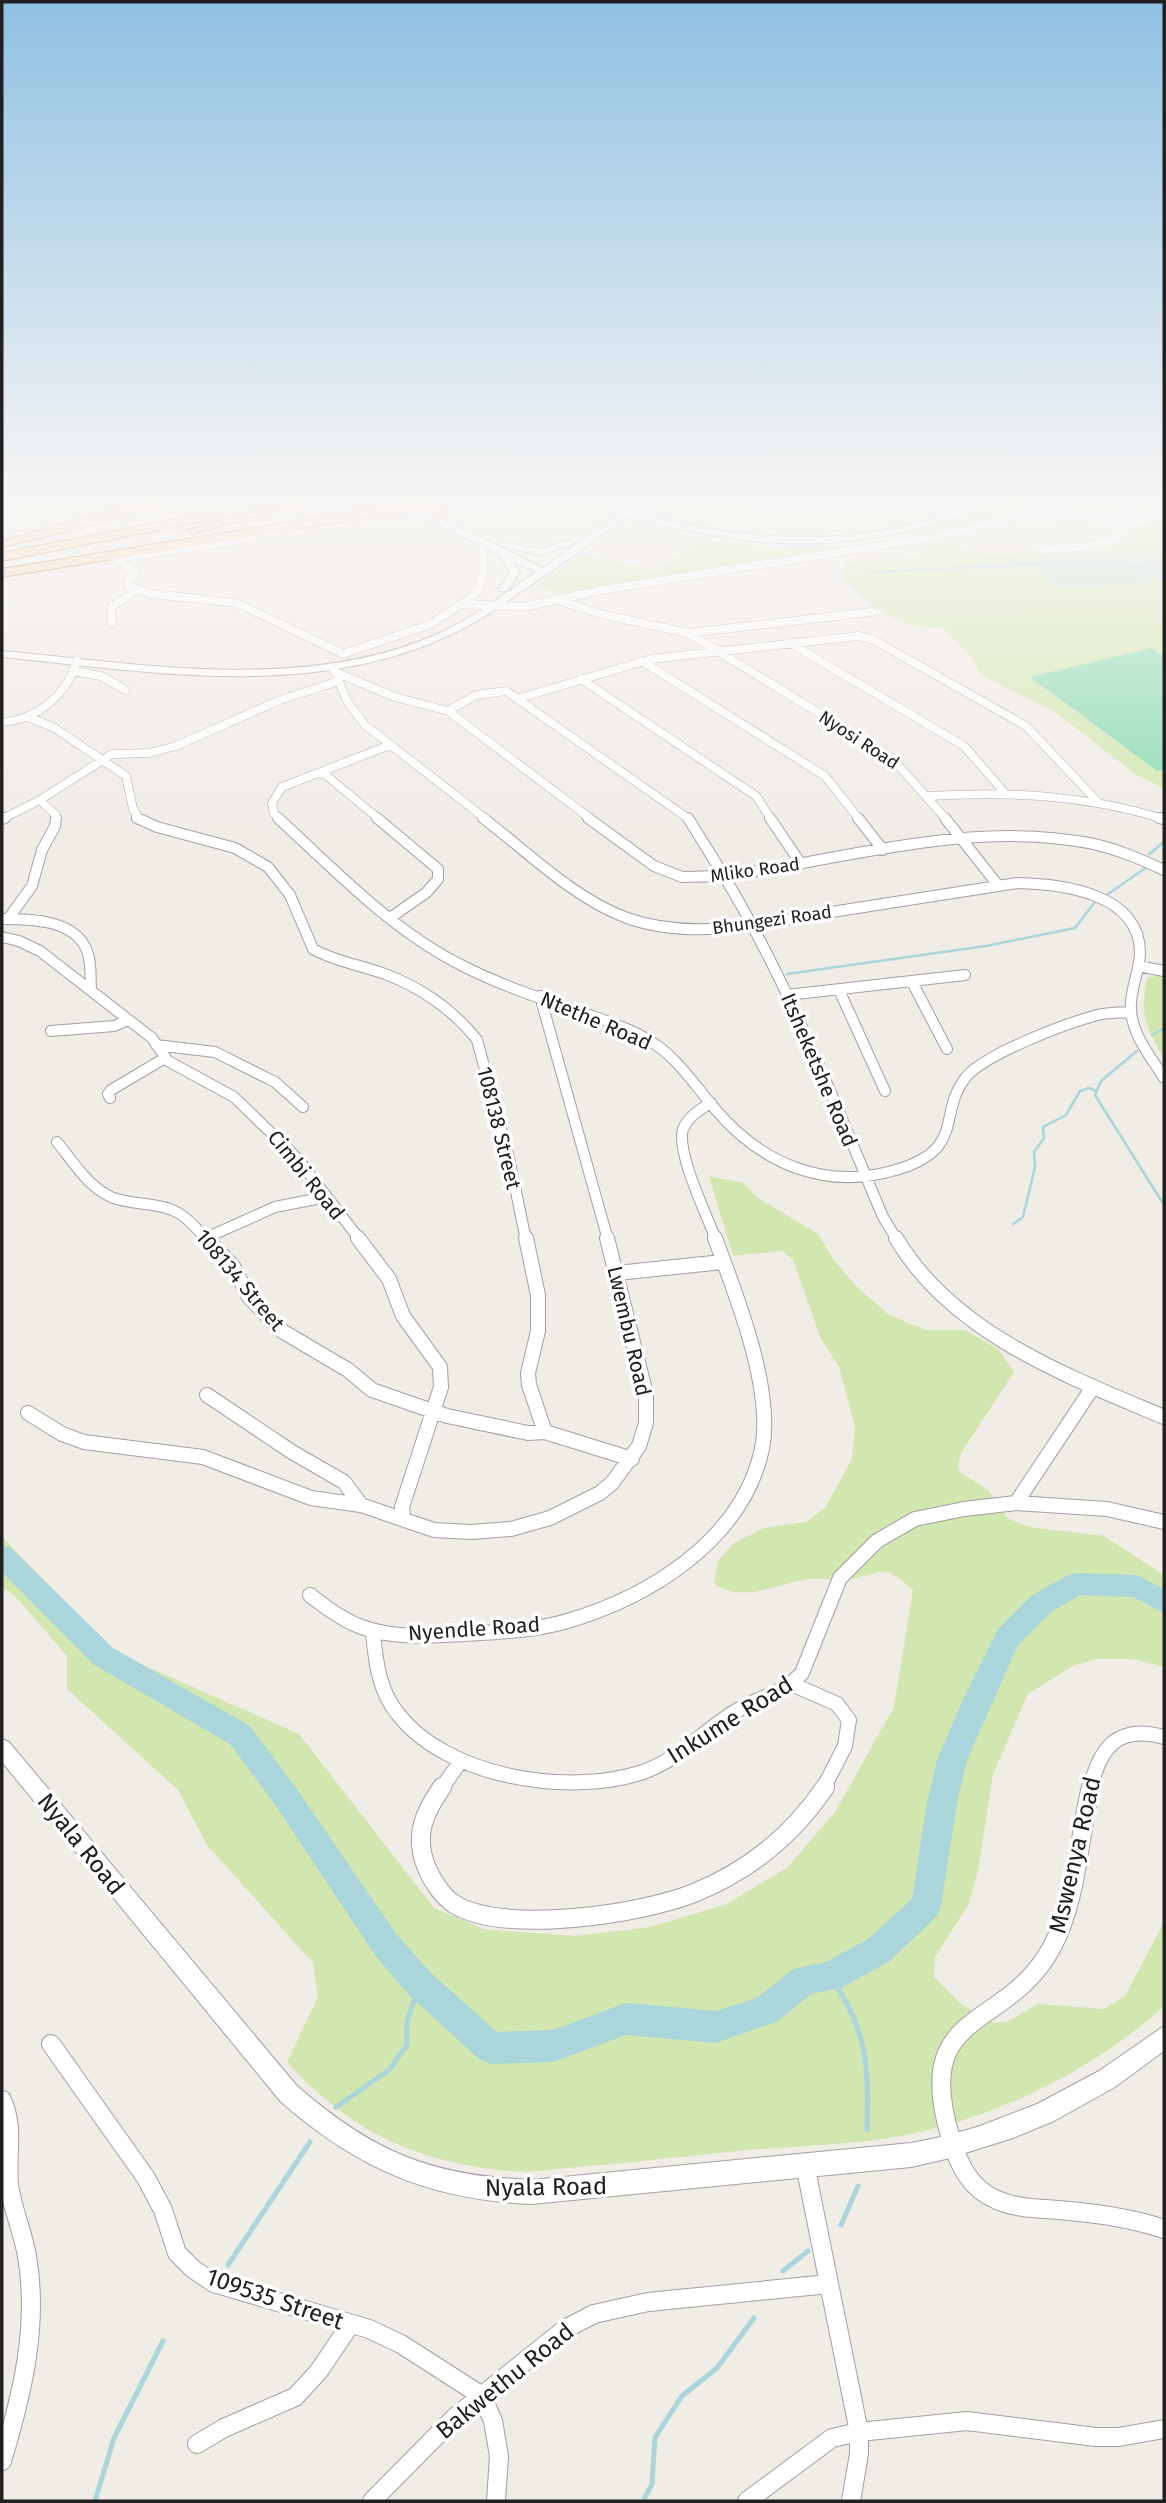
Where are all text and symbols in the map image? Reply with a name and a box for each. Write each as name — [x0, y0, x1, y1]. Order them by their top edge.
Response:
street label: Nyosi Road — [815, 706, 903, 774]
street label: Mliko Road — [709, 853, 801, 887]
street label: Bhungezi Road — [711, 901, 833, 939]
street label: Ntethe Road — [536, 986, 656, 1056]
street label: Itsheketshe Road — [775, 989, 863, 1151]
street label: 108138 Street — [471, 1064, 527, 1192]
street label: Cimbi Road — [262, 1125, 350, 1225]
street label: 108134 Street — [190, 1224, 290, 1337]
street label: Lwembu Road — [601, 1263, 657, 1399]
street label: Nyendle Road — [407, 1611, 541, 1647]
street label: Inkume Road — [662, 1670, 798, 1770]
street label: Mswenya Road — [1043, 1774, 1107, 1936]
street label: Nyala Road — [32, 1788, 130, 1900]
street label: Nyala Road — [485, 2172, 607, 2202]
street label: 109535 Street — [203, 2262, 348, 2336]
street label: Bakwethu Road — [431, 2317, 579, 2445]

